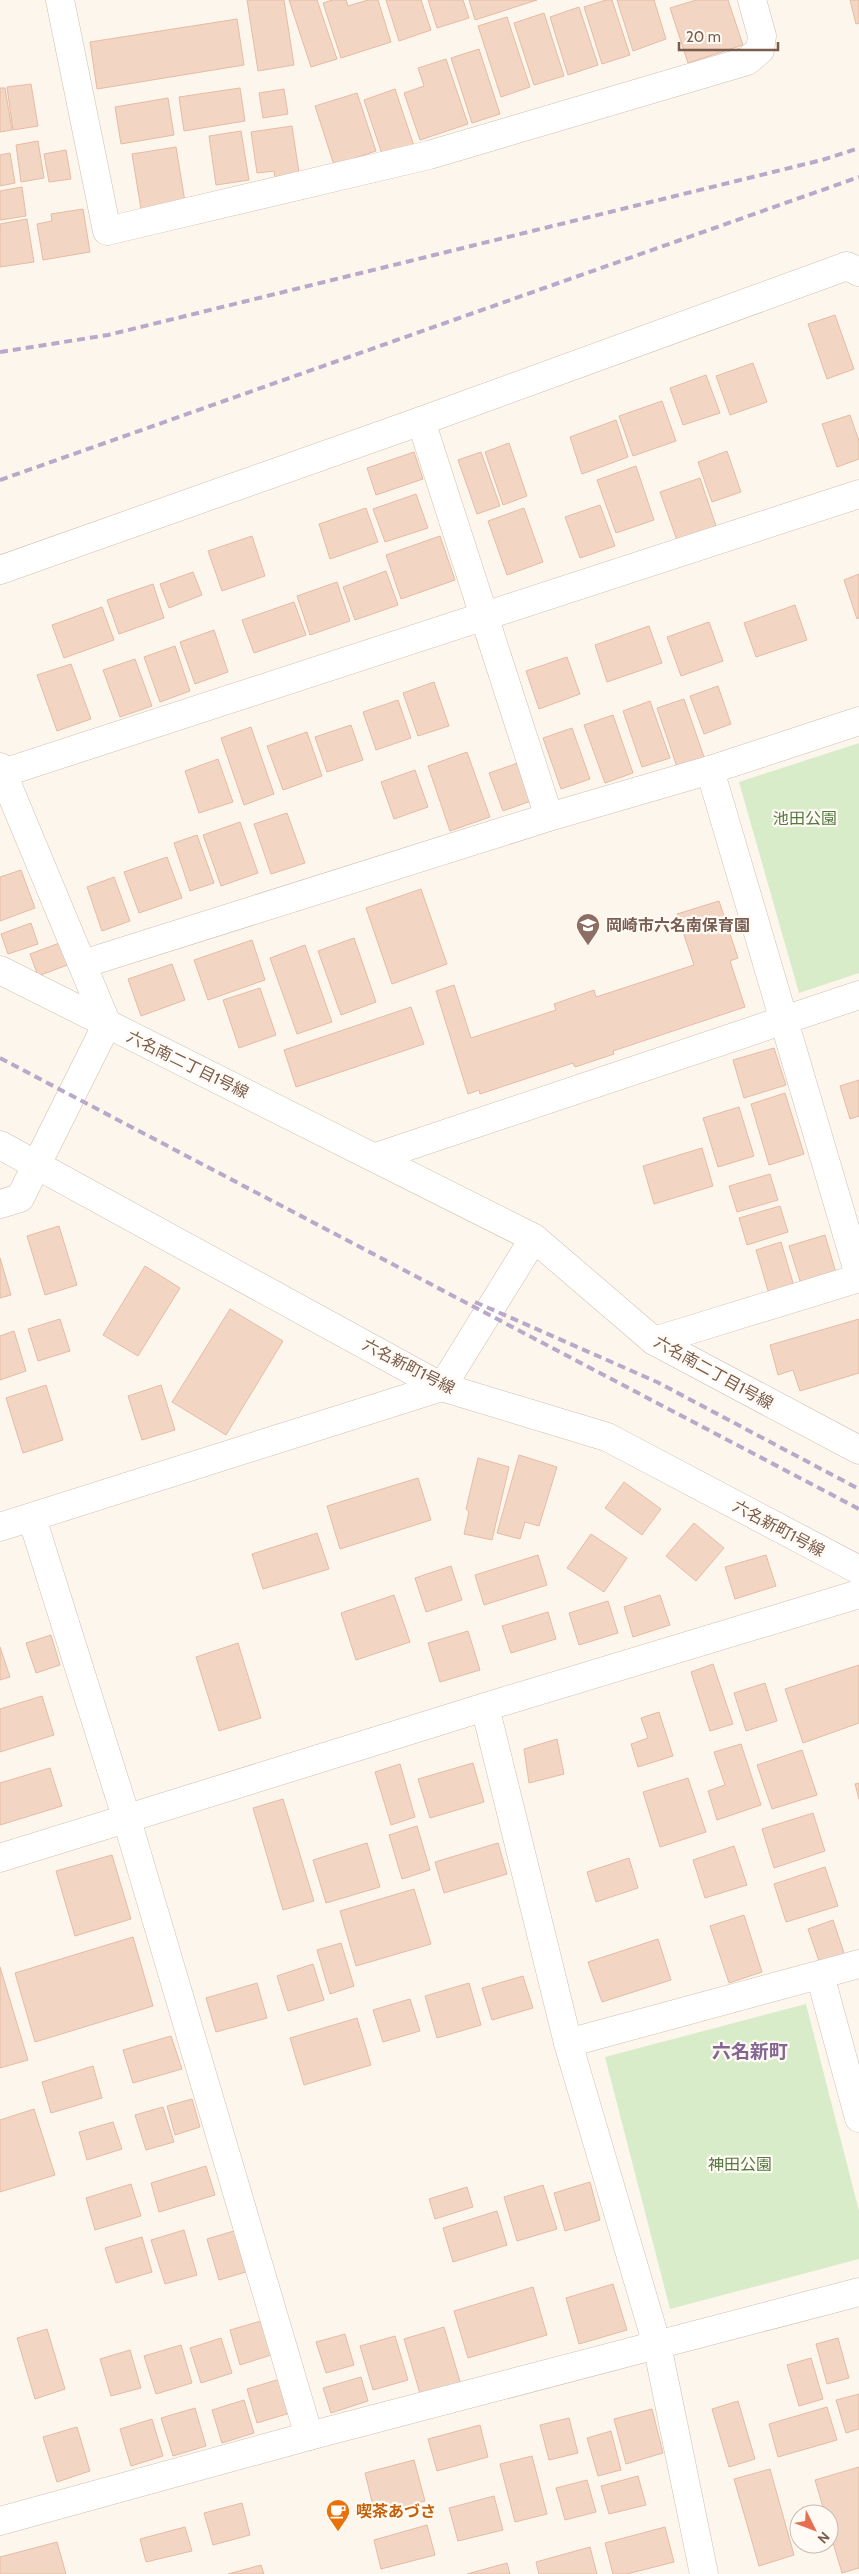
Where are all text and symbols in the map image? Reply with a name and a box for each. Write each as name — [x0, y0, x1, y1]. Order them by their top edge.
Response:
scale bar — [679, 20, 778, 52]
text: 20 m — [686, 28, 721, 46]
park label: 池田公園 — [773, 809, 837, 828]
school or university icon: 岡崎市六名南保育園 — [575, 912, 601, 946]
place label: 岡崎市六名南保育園 — [606, 916, 750, 935]
street label: 六名南二丁目1号線 — [124, 1027, 252, 1102]
street label: 六名南二丁目1号線 — [651, 1332, 777, 1413]
street label: 六名新町1号線 — [359, 1335, 458, 1398]
street label: 六名新町1号線 — [730, 1496, 828, 1561]
district label: 六名新町 — [712, 2040, 788, 2063]
park label: 神田公園 — [708, 2155, 772, 2174]
cafe icon: 喫茶あづさ — [325, 2498, 351, 2532]
place label: 喫茶あづさ — [356, 2502, 436, 2521]
north arrow — [789, 2504, 839, 2554]
text: N — [814, 2528, 834, 2547]

